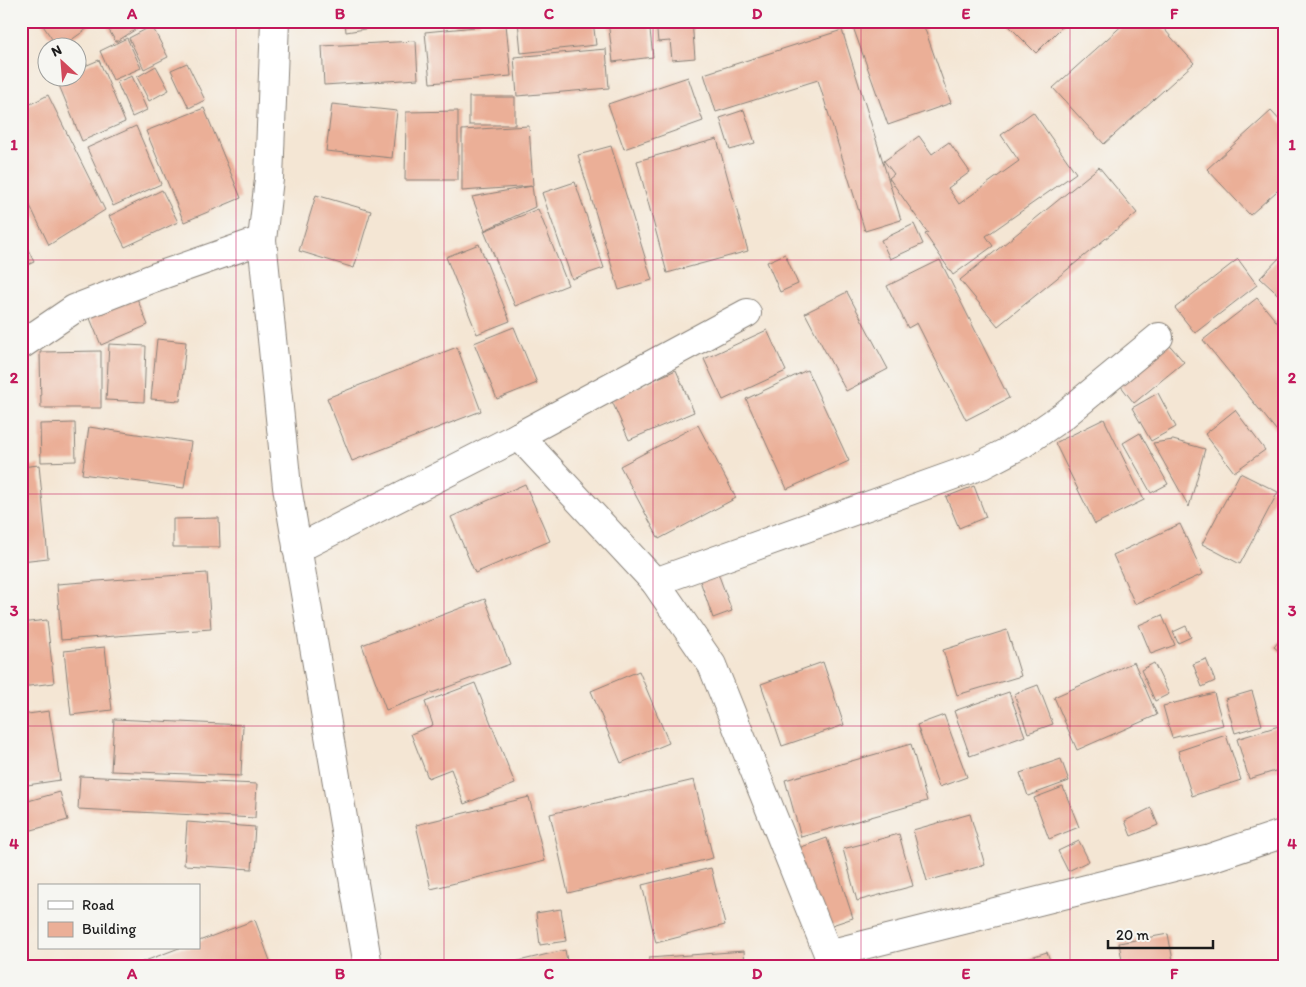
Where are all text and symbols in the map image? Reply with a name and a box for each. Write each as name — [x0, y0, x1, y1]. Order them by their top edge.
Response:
text: A — [126, 4, 138, 23]
text: B — [335, 4, 346, 23]
text: C — [544, 4, 555, 23]
text: D — [752, 4, 763, 23]
text: E — [962, 4, 971, 23]
text: F — [1170, 4, 1179, 23]
north arrow — [38, 38, 88, 88]
text: N — [49, 41, 64, 60]
text: 1 — [10, 135, 18, 154]
text: 1 — [1288, 135, 1296, 154]
text: 2 — [10, 368, 19, 387]
text: 2 — [1288, 368, 1297, 387]
text: 3 — [10, 601, 19, 620]
text: 3 — [1288, 601, 1297, 620]
text: 4 — [9, 834, 19, 853]
text: 4 — [1287, 834, 1297, 853]
legend — [38, 884, 200, 950]
text: Road — [82, 896, 115, 914]
scale bar — [1108, 917, 1214, 949]
text: Building — [82, 920, 136, 938]
text: 20 m — [1116, 926, 1150, 944]
text: A — [126, 964, 138, 983]
text: B — [335, 964, 346, 983]
text: C — [544, 964, 555, 983]
text: D — [752, 964, 763, 983]
text: E — [962, 964, 971, 983]
text: F — [1170, 964, 1179, 983]

